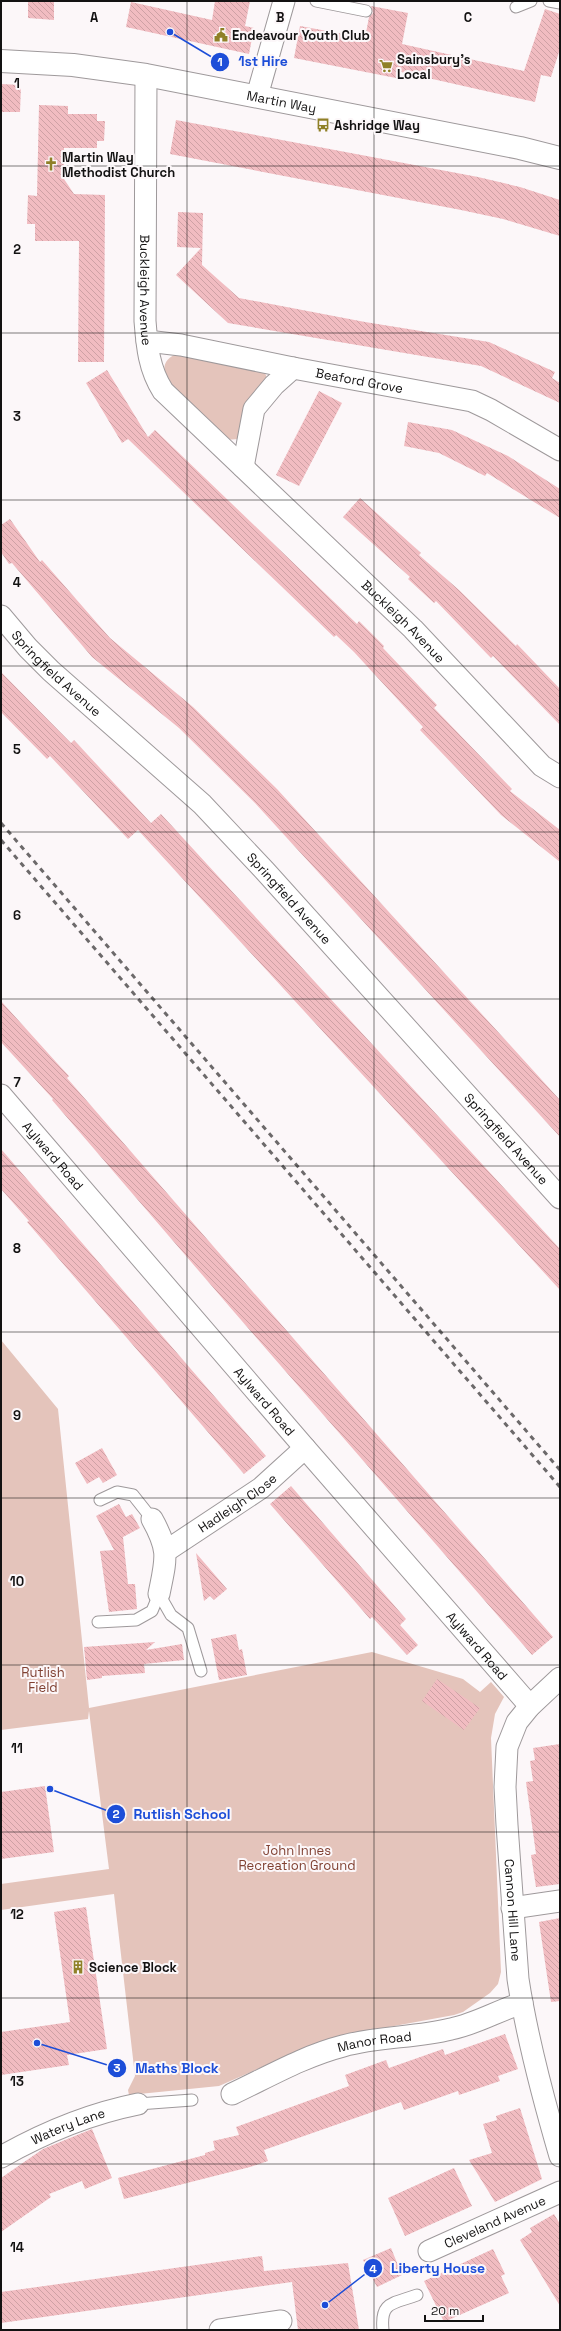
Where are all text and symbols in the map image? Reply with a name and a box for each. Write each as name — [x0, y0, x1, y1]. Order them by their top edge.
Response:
text: A — [90, 9, 99, 26]
text: B — [276, 9, 285, 26]
text: C — [464, 9, 472, 26]
public building icon: Endeavour Youth Club — [213, 27, 229, 43]
place label: Endeavour Youth Club — [232, 27, 370, 44]
callout: 1st Hire — [210, 49, 296, 75]
place label: Sainsbury's Local — [397, 51, 471, 83]
text: 1st Hire — [238, 52, 288, 70]
text: 1 — [217, 54, 223, 70]
supermarket icon: Sainsbury's Local — [378, 58, 394, 74]
text: 1 — [14, 75, 20, 92]
street label: Martin Way — [245, 86, 318, 117]
bus stop icon: Ashridge Way — [315, 117, 331, 133]
place label: Ashridge Way — [334, 117, 420, 134]
place label: Martin Way Methodist Church — [62, 149, 175, 181]
church icon: Martin Way Methodist Church — [43, 156, 59, 172]
street label: Buckleigh Avenue — [136, 235, 156, 346]
text: 2 — [13, 241, 21, 258]
street label: Beaford Grove — [314, 364, 404, 397]
text: 3 — [13, 408, 21, 425]
text: 4 — [13, 574, 21, 591]
street label: Buckleigh Avenue — [358, 576, 449, 666]
street label: Springfield Avenue — [8, 627, 105, 720]
text: 5 — [13, 741, 21, 758]
street label: Springfield Avenue — [243, 849, 335, 947]
text: 6 — [13, 907, 21, 924]
text: 7 — [13, 1074, 21, 1091]
street label: Springfield Avenue — [461, 1089, 552, 1188]
street label: Aylward Road — [19, 1118, 88, 1194]
text: 8 — [13, 1240, 21, 1257]
street label: Aylward Road — [230, 1363, 299, 1439]
text: 9 — [13, 1407, 21, 1424]
street label: Hadleigh Close — [195, 1470, 280, 1536]
text: 10 — [10, 1573, 24, 1590]
street label: Aylward Road — [443, 1608, 512, 1683]
park label: Rutlish Field — [21, 1664, 65, 1696]
text: 11 — [11, 1740, 23, 1757]
callout: Rutlish School — [106, 1801, 239, 1827]
text: Rutlish School — [134, 1805, 231, 1823]
text: 2 — [112, 1806, 120, 1822]
park label: John Innes Recreation Ground — [238, 1842, 356, 1874]
street label: Cannon Hill Lane — [501, 1858, 525, 1962]
text: 12 — [10, 1906, 24, 1923]
building icon: Science Block — [70, 1959, 86, 1975]
place label: Science Block — [89, 1959, 178, 1976]
street label: Manor Road — [335, 2027, 412, 2056]
callout: Maths Block — [107, 2055, 226, 2081]
text: Maths Block — [135, 2059, 219, 2077]
text: 3 — [113, 2060, 121, 2076]
text: 13 — [10, 2073, 24, 2090]
street label: Watery Lane — [28, 2104, 107, 2148]
street label: Cleveland Avenue — [441, 2191, 548, 2252]
text: 14 — [10, 2239, 24, 2256]
callout: Liberty House — [363, 2255, 493, 2281]
text: Liberty House — [391, 2259, 485, 2277]
text: 4 — [369, 2261, 377, 2277]
scale bar — [425, 2297, 483, 2323]
text: 20 m — [431, 2303, 459, 2319]

